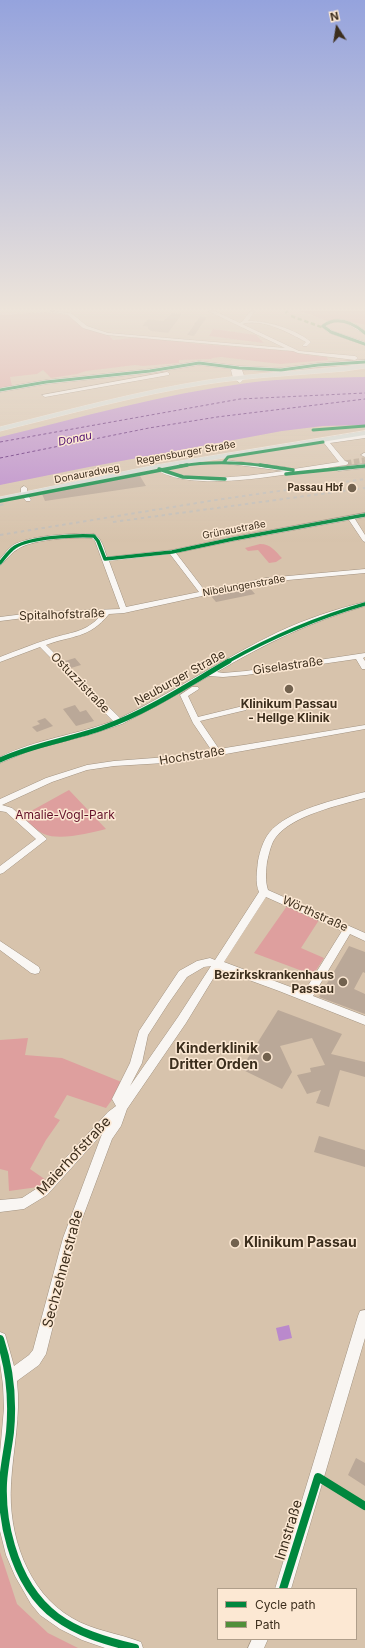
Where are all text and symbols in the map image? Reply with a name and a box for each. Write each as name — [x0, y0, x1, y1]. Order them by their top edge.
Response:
north arrow — [317, 8, 357, 48]
text: N — [329, 9, 340, 24]
water label: Donau — [57, 429, 93, 449]
street label: Regensburger Straße — [135, 438, 237, 468]
street label: Donauradweg — [53, 462, 121, 486]
place label: Passau Hbf — [287, 482, 343, 494]
marker: Passau Hbf — [346, 482, 358, 494]
street label: Grünaustraße — [201, 518, 267, 542]
street label: Nibelungenstraße — [202, 573, 286, 599]
street label: Spitalhofstraße — [19, 606, 105, 624]
street label: Neuburger Straße — [132, 647, 228, 709]
street label: Ostuzzistraße — [48, 650, 112, 716]
street label: Giselastraße — [252, 654, 324, 678]
marker: Klinikum Passau - Hellge Klinik — [283, 683, 295, 695]
place label: Klinikum Passau - Hellge Klinik — [241, 697, 337, 725]
street label: Hochstraße — [158, 744, 226, 768]
park label: Amalie-Vogl-Park — [15, 808, 115, 822]
street label: Wörthstraße — [280, 893, 350, 935]
place label: Bezirkskrankenhaus Passau — [214, 968, 334, 996]
marker: Bezirkskrankenhaus Passau — [337, 976, 349, 988]
place label: Kinderklinik Dritter Orden — [169, 1041, 258, 1074]
marker: Kinderklinik Dritter Orden — [261, 1051, 273, 1063]
street label: Maierhofstraße — [33, 1113, 115, 1199]
street label: Sechzehnerstraße — [39, 1208, 87, 1330]
place label: Klinikum Passau — [244, 1235, 357, 1251]
marker: Klinikum Passau — [229, 1237, 241, 1249]
street label: Innstraße — [272, 1498, 306, 1562]
legend — [217, 1588, 357, 1640]
text: Cycle path — [255, 1597, 316, 1612]
text: Path — [255, 1617, 280, 1632]

